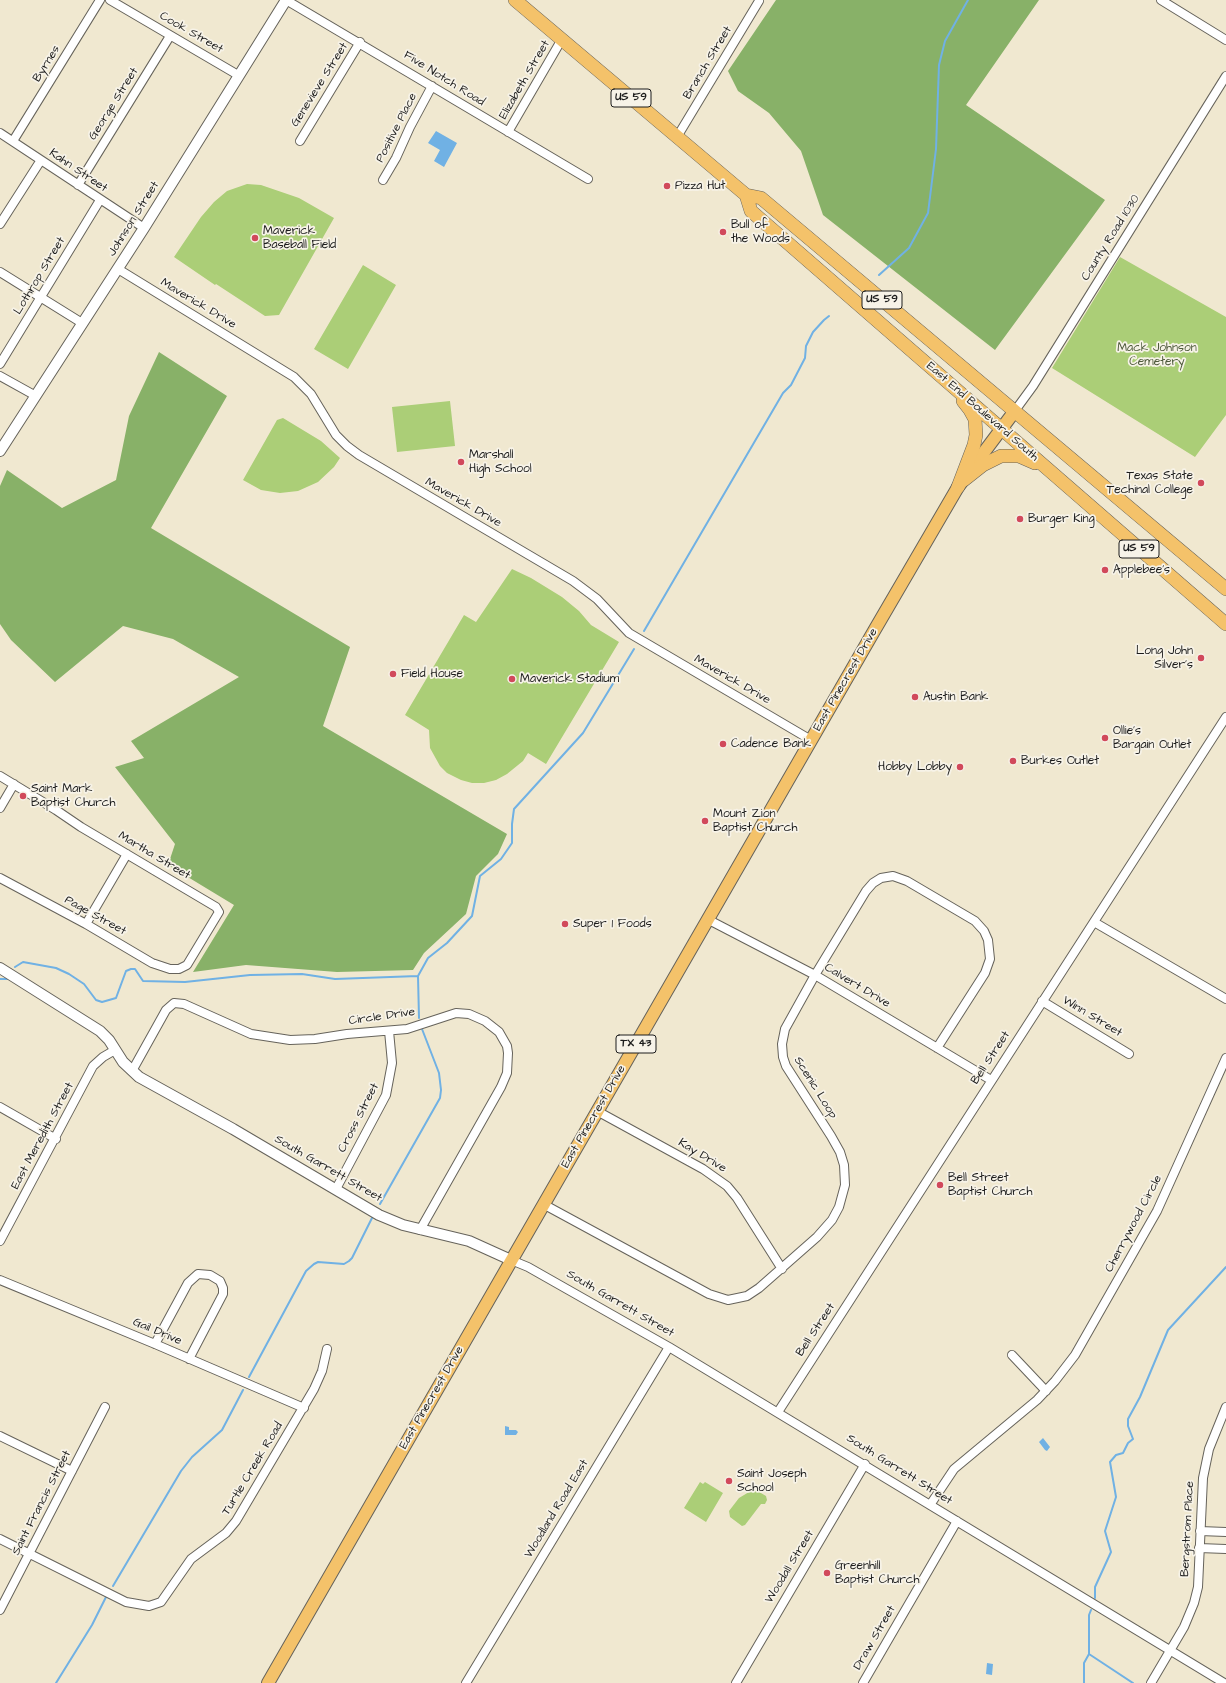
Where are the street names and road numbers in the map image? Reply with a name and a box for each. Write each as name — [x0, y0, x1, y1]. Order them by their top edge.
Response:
street label: Cook Street — [157, 9, 225, 57]
street label: Branch Street — [681, 24, 735, 102]
street label: Elizabeth Street — [497, 38, 553, 122]
street label: Genevieve Street — [288, 40, 352, 130]
street label: Byrnes — [30, 43, 64, 85]
street label: Five Notch Road — [401, 48, 487, 110]
street label: George Street — [86, 65, 142, 143]
road number: US 59 — [611, 89, 651, 107]
street label: Positive Place — [373, 91, 421, 165]
street label: Kahn Street — [46, 146, 110, 196]
street label: Johnson Street — [105, 179, 163, 259]
street label: County Road 1030 — [1079, 192, 1143, 284]
street label: Lothrop Street — [11, 235, 69, 317]
street label: Maverick Drive — [157, 276, 239, 332]
road number: US 59 — [862, 291, 902, 309]
street label: East End Boulevard South — [923, 359, 1041, 465]
street label: Maverick Drive — [422, 475, 504, 531]
road number: US 59 — [1119, 540, 1159, 558]
street label: East Pinecrest Drive — [811, 626, 881, 734]
street label: Maverick Drive — [691, 652, 773, 708]
street label: Martha Street — [115, 829, 193, 883]
street label: Page Street — [62, 893, 128, 939]
street label: Calvert Drive — [821, 961, 893, 1011]
street label: Winn Street — [1060, 994, 1124, 1040]
street label: Circle Drive — [348, 1005, 416, 1029]
street label: Bell Street — [968, 1029, 1014, 1087]
road number: TX 43 — [616, 1035, 656, 1053]
street label: Scenic Loop — [790, 1054, 840, 1122]
street label: East Pinecrest Drive — [559, 1063, 629, 1171]
street label: East Meredith Street — [9, 1080, 77, 1192]
street label: Cross Street — [335, 1081, 383, 1155]
street label: South Garrett Street — [272, 1132, 384, 1206]
street label: Kay Drive — [675, 1136, 729, 1176]
street label: Cherrywood Circle — [1102, 1173, 1166, 1275]
street label: South Garrett Street — [564, 1267, 676, 1341]
street label: Bell Street — [793, 1301, 839, 1359]
street label: Gail Drive — [130, 1315, 184, 1349]
street label: East Pinecrest Drive — [397, 1344, 467, 1452]
street label: Turtle Creek Road — [220, 1420, 286, 1518]
street label: South Garrett Street — [844, 1432, 954, 1508]
street label: Saint Francis Street — [9, 1448, 75, 1558]
street label: Woodland Road East — [522, 1457, 592, 1561]
street label: Bergstrom Place — [1178, 1481, 1198, 1577]
street label: Woodall Street — [763, 1528, 817, 1606]
street label: Draw Street — [851, 1603, 899, 1673]

